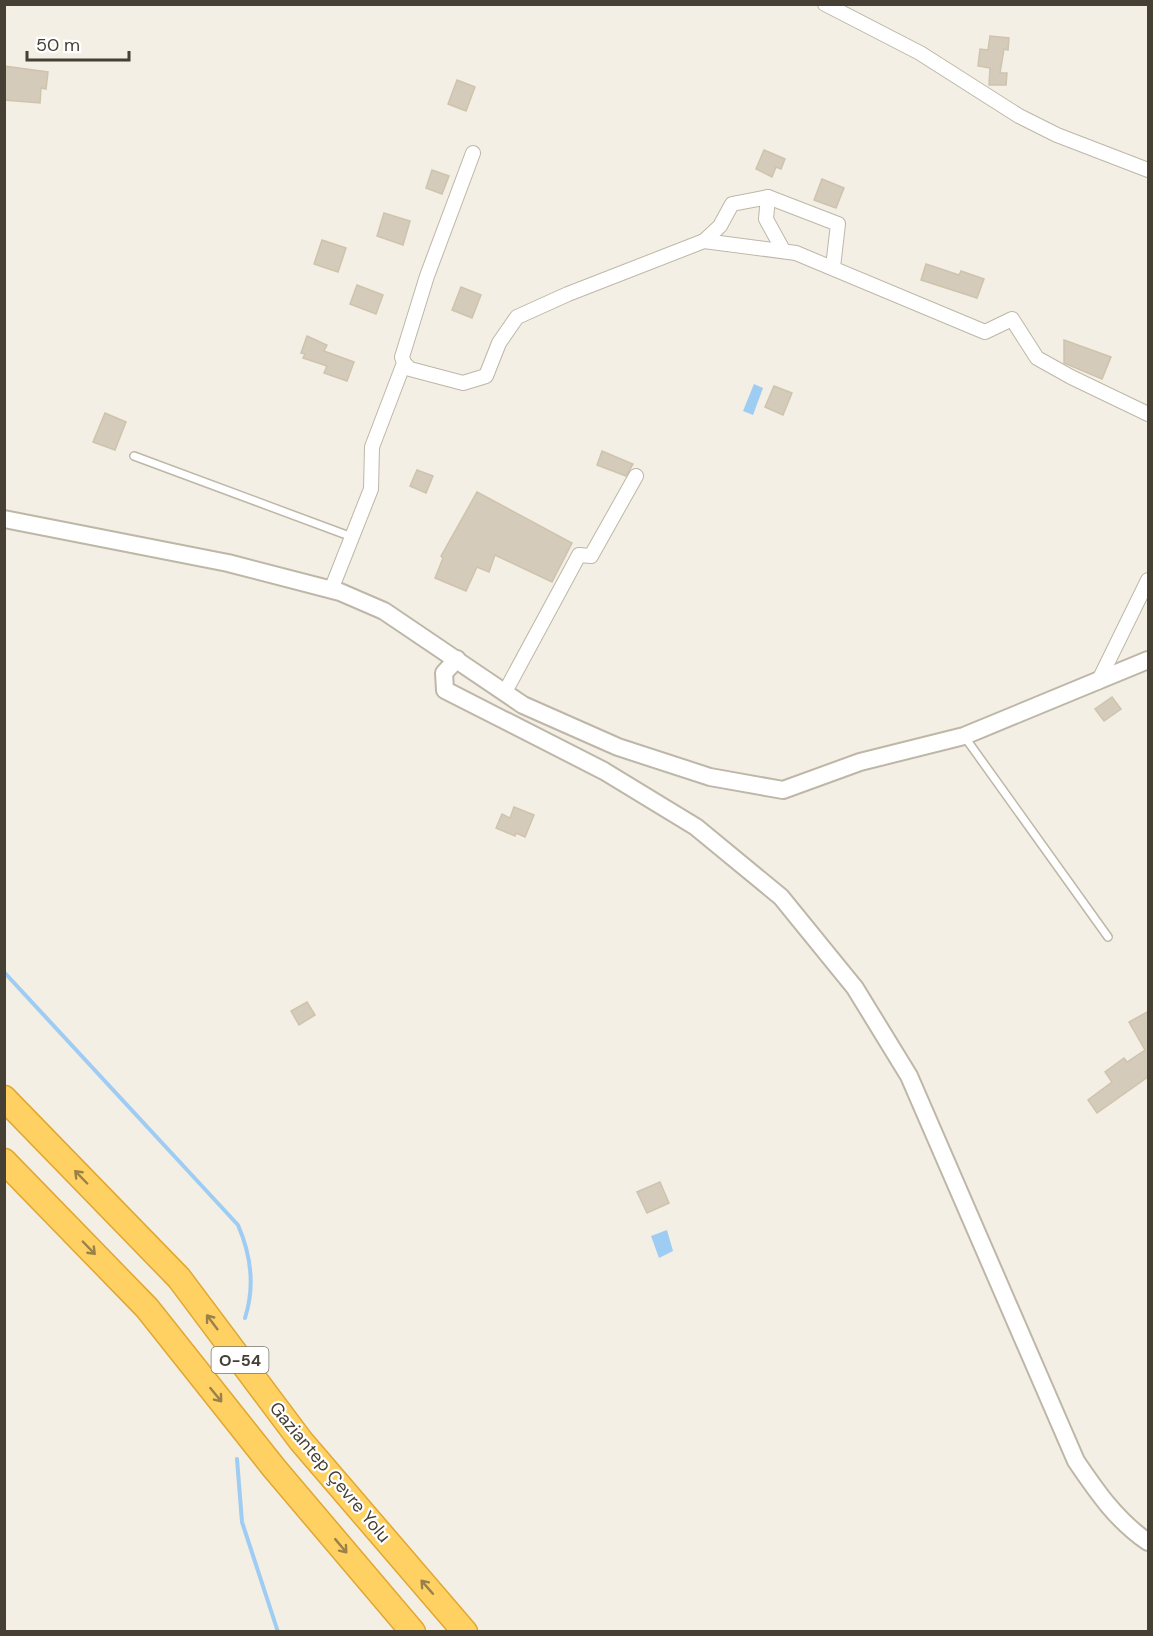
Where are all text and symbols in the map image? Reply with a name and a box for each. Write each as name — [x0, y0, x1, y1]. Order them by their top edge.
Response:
scale bar — [27, 24, 129, 62]
text: 50 m — [36, 33, 80, 57]
one-way arrow — [74, 1170, 89, 1185]
one-way arrow — [82, 1241, 96, 1256]
one-way arrow — [205, 1314, 218, 1330]
road number: O-54 — [212, 1347, 268, 1373]
one-way arrow — [210, 1387, 223, 1403]
street label: Gaziantep Çevre Yolu — [264, 1397, 396, 1547]
one-way arrow — [334, 1538, 347, 1554]
one-way arrow — [420, 1580, 434, 1595]

